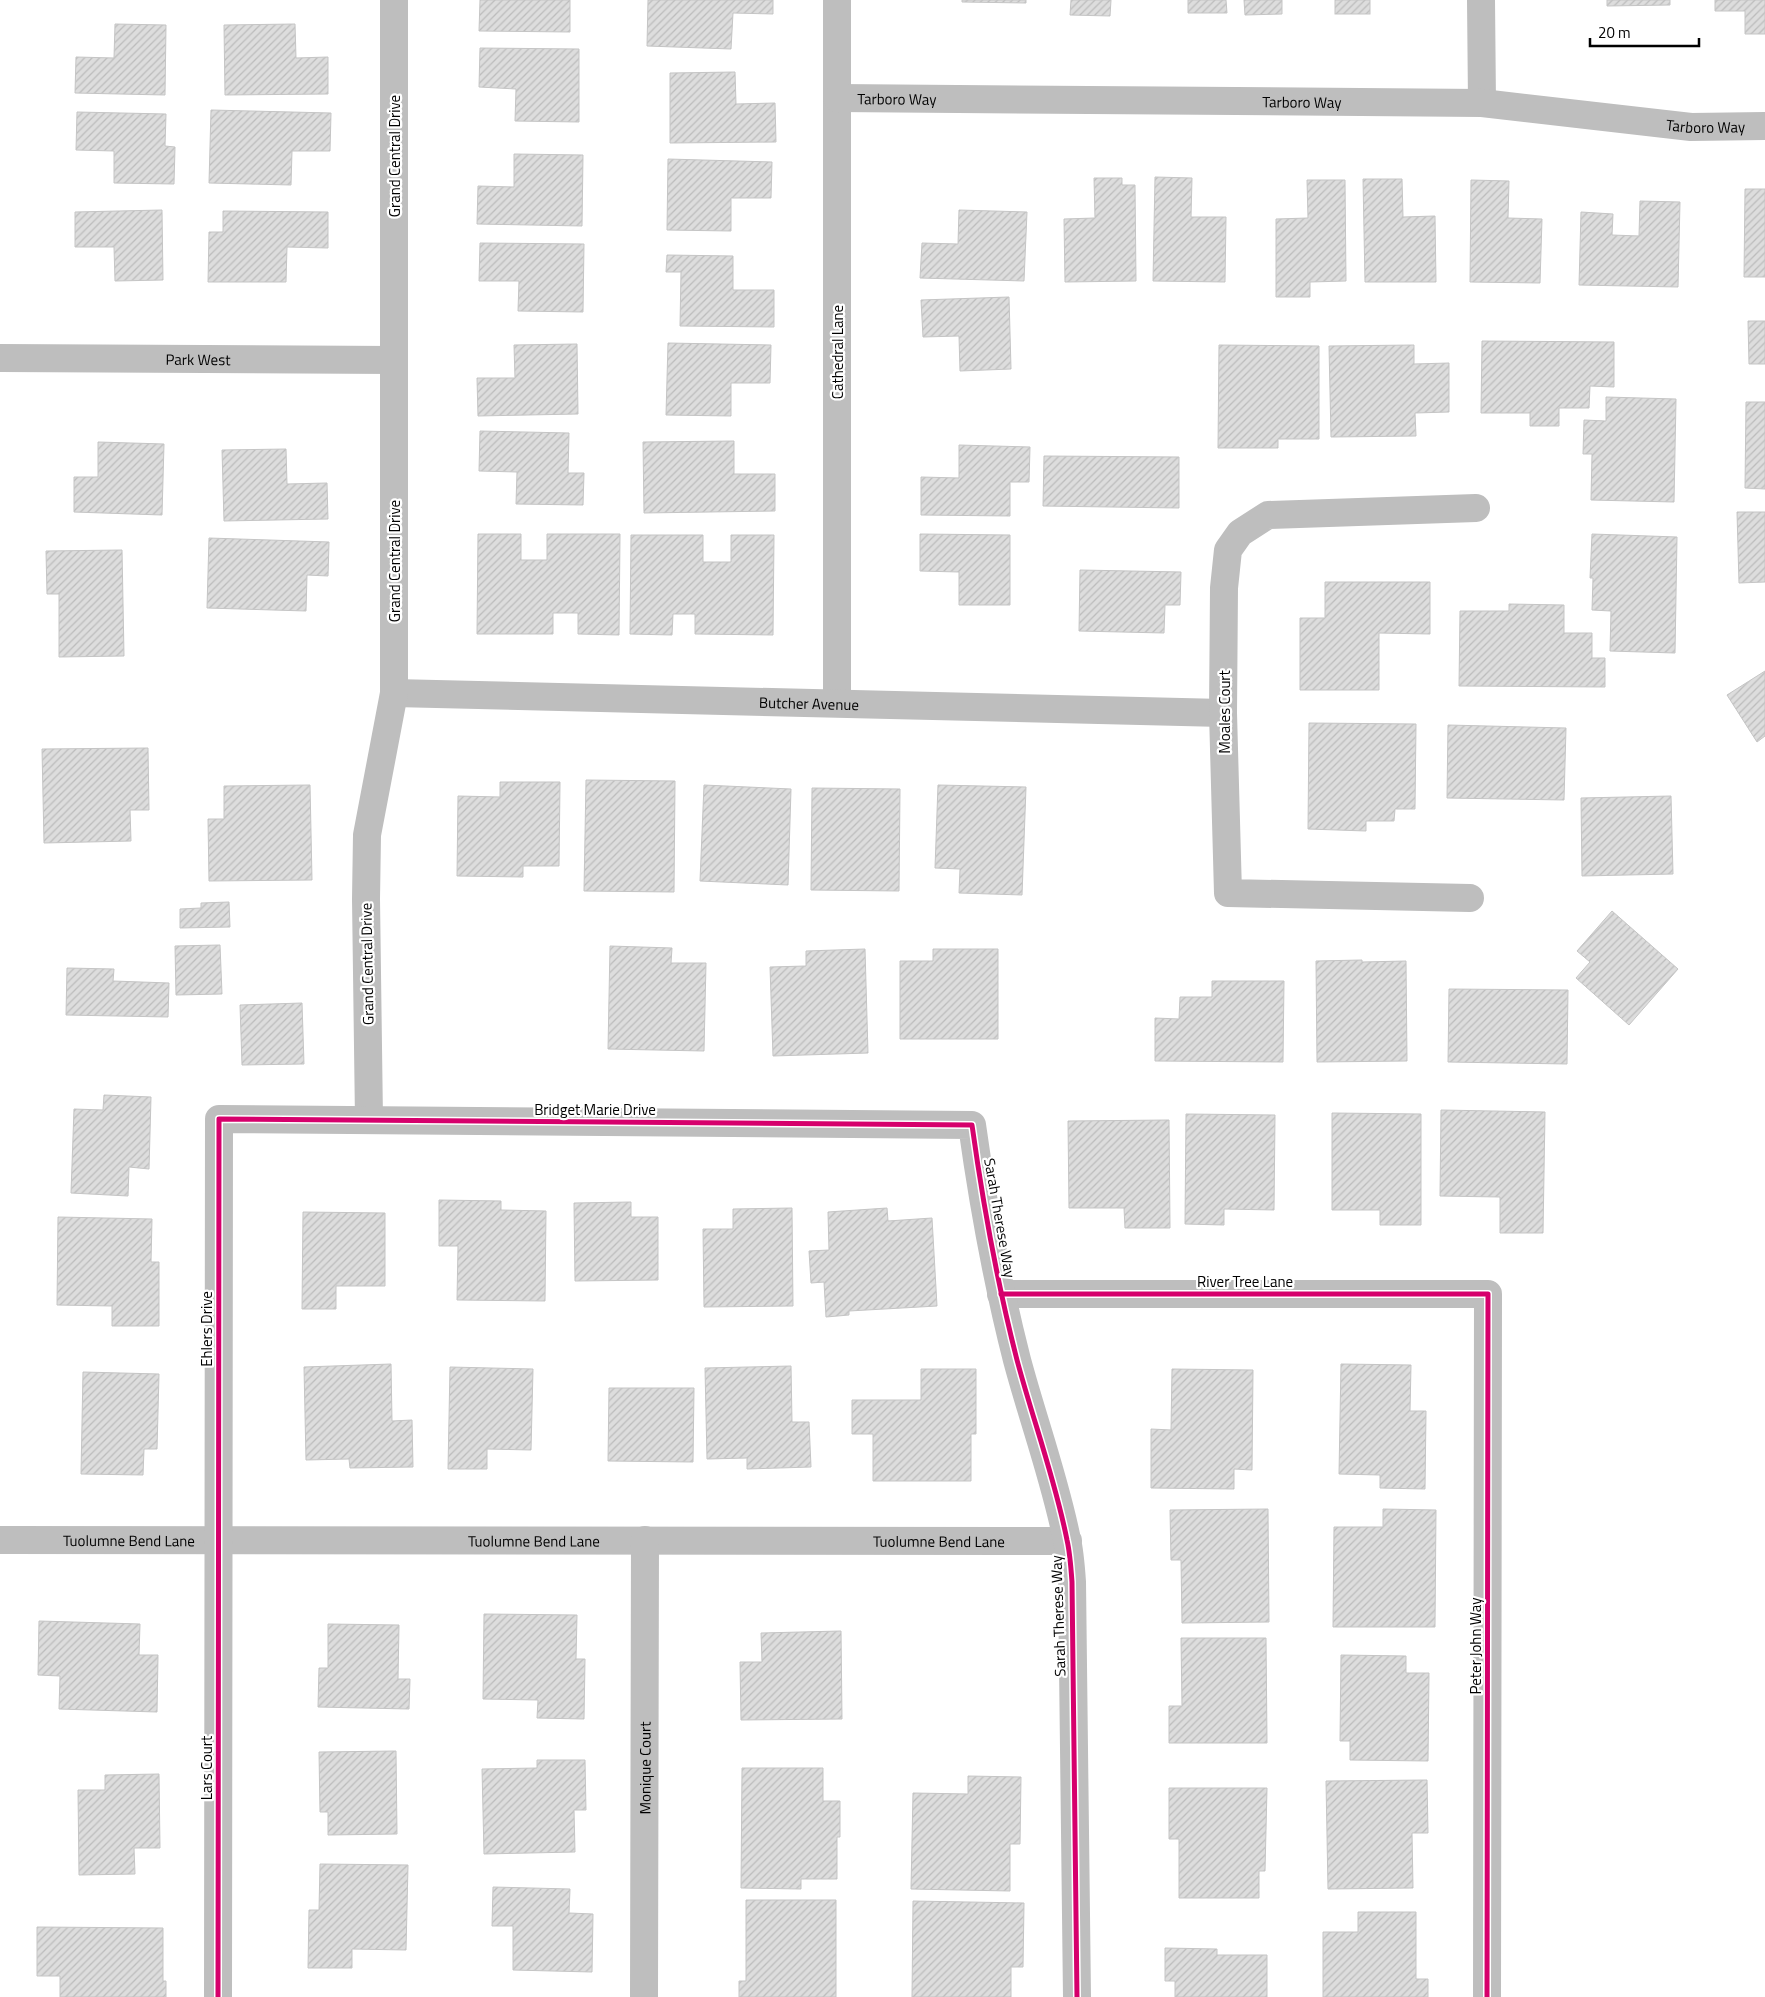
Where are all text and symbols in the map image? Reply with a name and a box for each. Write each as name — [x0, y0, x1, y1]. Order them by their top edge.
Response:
scale bar — [1590, 15, 1699, 47]
text: 20 m — [1598, 21, 1631, 44]
street label: Tarboro Way — [857, 87, 937, 110]
street label: Tarboro Way — [1262, 90, 1342, 113]
street label: Grand Central Drive — [383, 95, 406, 217]
street label: Tarboro Way — [1665, 113, 1745, 139]
street label: Cathedral Lane — [826, 305, 849, 399]
street label: Park West — [166, 347, 231, 371]
street label: Grand Central Drive — [383, 500, 406, 622]
street label: Moales Court — [1213, 669, 1236, 754]
street label: Butcher Avenue — [759, 690, 859, 716]
street label: Grand Central Drive — [354, 903, 380, 1025]
street label: Bridget Marie Drive — [534, 1098, 656, 1121]
street label: Sarah Therese Way — [978, 1156, 1022, 1280]
street label: River Tree Lane — [1197, 1270, 1293, 1293]
street label: Ehlers Drive — [195, 1291, 218, 1367]
street label: Tuolumne Bend Lane — [63, 1529, 195, 1552]
street label: Tuolumne Bend Lane — [468, 1529, 600, 1552]
street label: Tuolumne Bend Lane — [873, 1529, 1005, 1552]
street label: Sarah Therese Way — [1044, 1555, 1072, 1677]
street label: Peter John Way — [1464, 1597, 1487, 1695]
street label: Monique Court — [633, 1721, 656, 1814]
street label: Lars Court — [195, 1735, 218, 1800]

